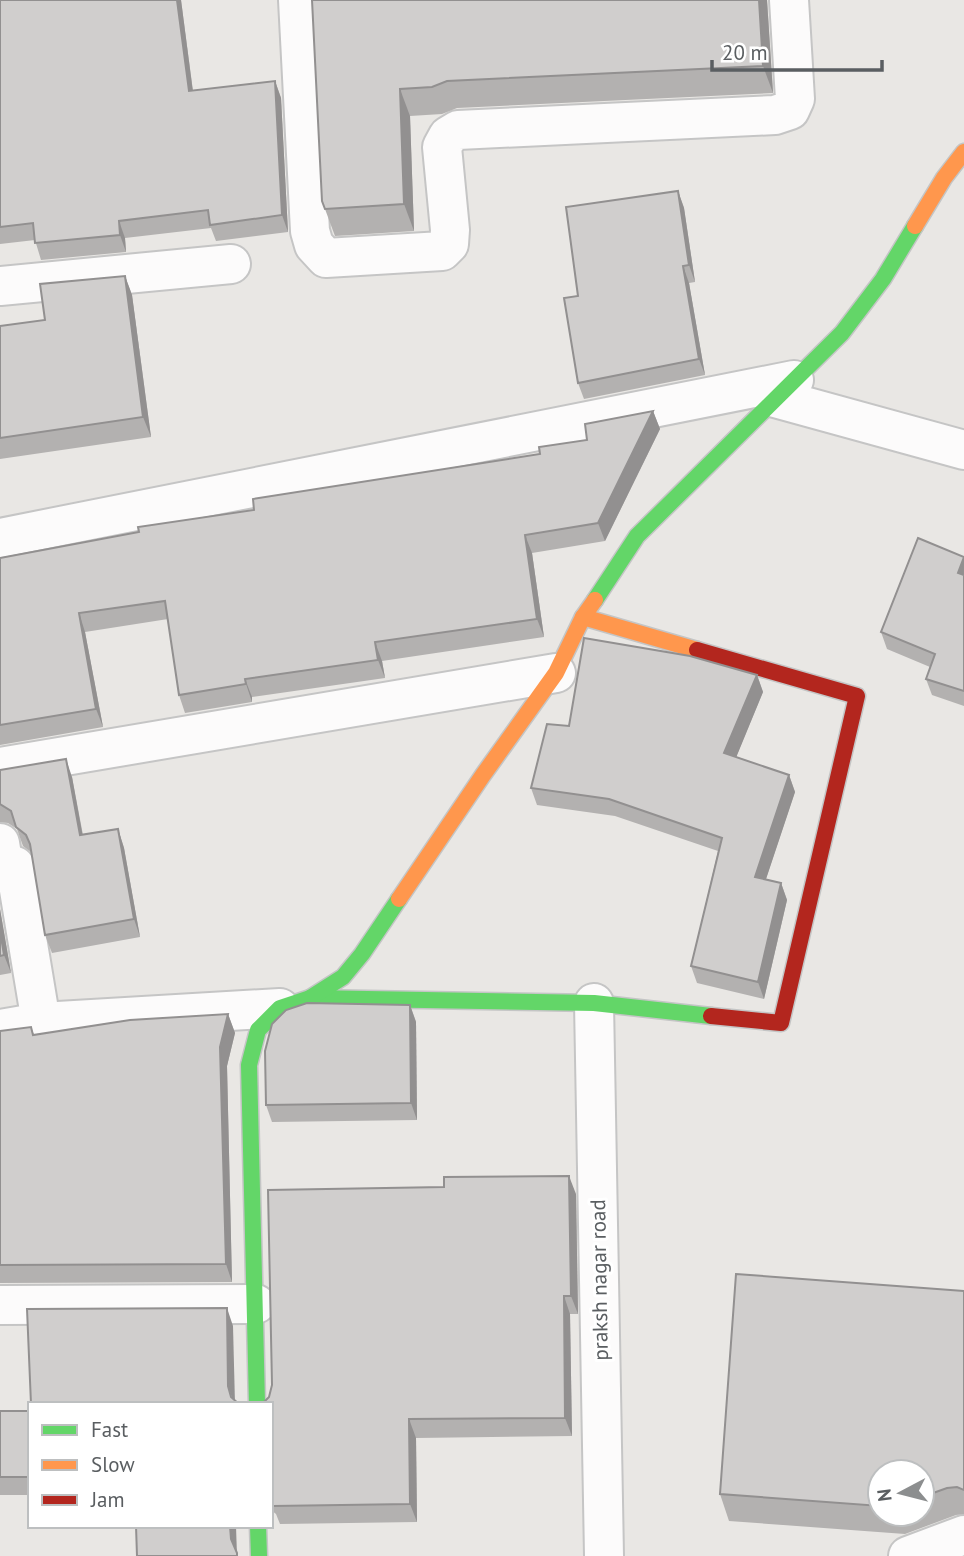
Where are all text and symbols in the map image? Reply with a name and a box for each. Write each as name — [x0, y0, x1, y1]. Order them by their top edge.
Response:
scale bar — [712, 28, 882, 72]
text: 20 m — [722, 39, 768, 66]
street label: praksh nagar road — [584, 1199, 614, 1361]
legend — [28, 1402, 273, 1528]
text: Fast — [91, 1416, 128, 1443]
text: Slow — [91, 1451, 135, 1478]
north arrow — [866, 1458, 936, 1528]
text: Jam — [90, 1486, 125, 1513]
text: N — [871, 1487, 897, 1503]

